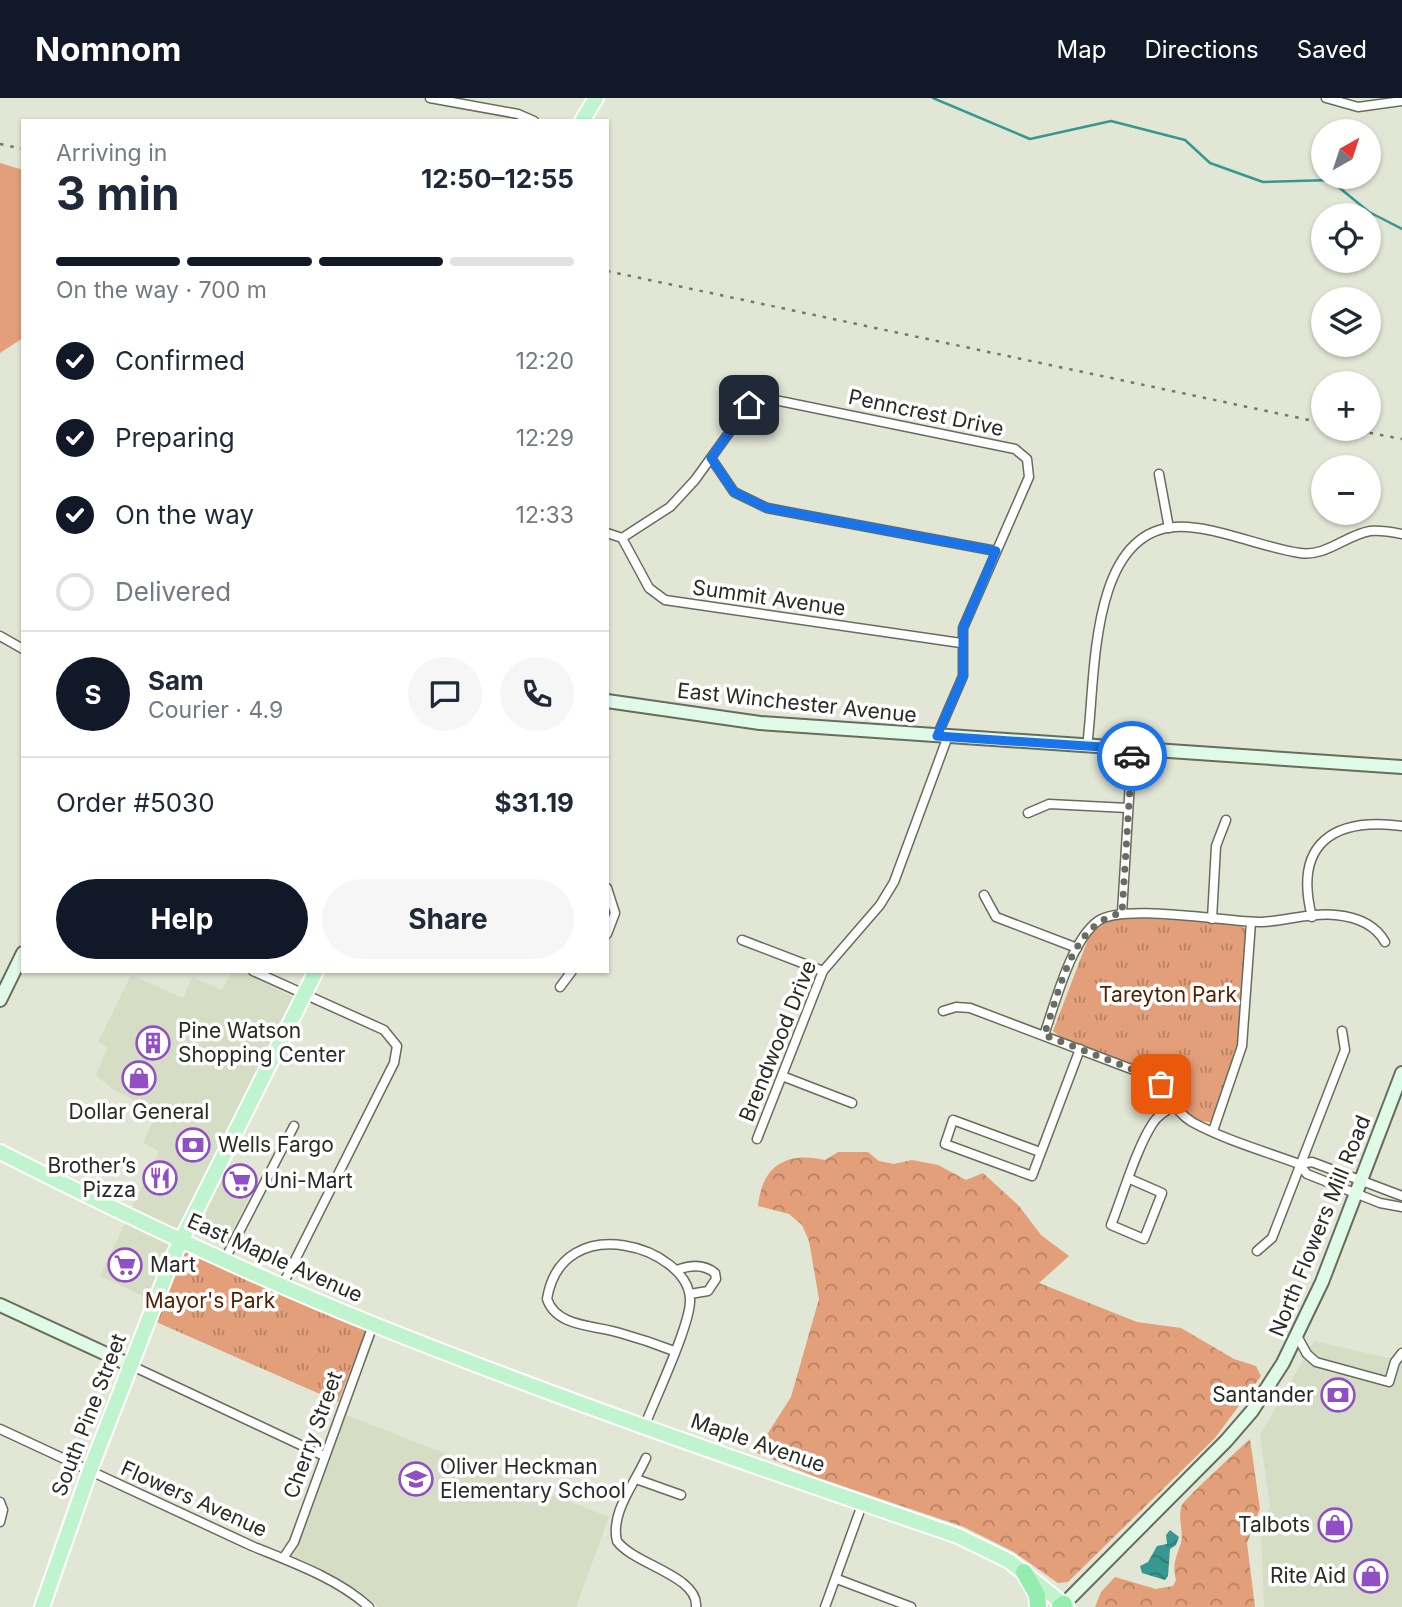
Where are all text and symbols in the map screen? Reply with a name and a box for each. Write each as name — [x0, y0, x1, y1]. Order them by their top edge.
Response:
text: Nomnom — [35, 29, 181, 69]
text: Map — [1057, 35, 1106, 64]
text: Directions — [1144, 35, 1259, 64]
text: Saved — [1297, 35, 1367, 64]
north arrow — [1311, 119, 1381, 189]
map controls — [1311, 119, 1381, 525]
text: Arriving in — [56, 139, 167, 167]
text: 12:50–12:55 — [421, 163, 574, 194]
text: 3 min — [56, 165, 180, 221]
button: locate — [1311, 203, 1381, 273]
text: On the way · 700 m — [56, 276, 267, 304]
button: layers — [1311, 287, 1381, 357]
icon: check — [56, 342, 94, 380]
text: Confirmed — [115, 345, 245, 376]
text: 12:20 — [515, 347, 574, 375]
button: + — [1311, 371, 1381, 441]
pin — [719, 375, 779, 435]
street label: Penncrest Drive — [846, 384, 1006, 441]
icon: home — [730, 386, 768, 424]
icon: check — [56, 419, 94, 457]
text: Preparing — [115, 422, 235, 453]
text: 12:29 — [516, 424, 574, 452]
button: − — [1311, 455, 1381, 525]
icon: check — [56, 496, 94, 534]
text: On the way — [115, 499, 254, 530]
text: 12:33 — [516, 501, 574, 529]
street label: Summit Avenue — [691, 574, 847, 621]
text: Delivered — [115, 576, 231, 607]
button: chat — [408, 657, 482, 731]
button: phone — [500, 657, 574, 731]
text: Sam — [148, 665, 204, 696]
street label: East Winchester Avenue — [676, 677, 918, 728]
text: S — [84, 679, 102, 710]
text: Courier · 4.9 — [148, 696, 283, 724]
courier — [1097, 721, 1167, 791]
icon: car — [1113, 737, 1151, 775]
text: Order #5030 — [56, 787, 215, 818]
text: $31.19 — [495, 787, 574, 818]
button: Help — [56, 879, 308, 959]
button: Share — [322, 879, 574, 959]
street label: Brendwood Drive — [734, 957, 821, 1125]
park label: Tareyton Park — [1099, 982, 1237, 1007]
place label: Pine Watson Shopping Center — [178, 1018, 345, 1067]
building icon: Pine Watson Shopping Center — [134, 1024, 172, 1062]
pin — [1131, 1054, 1191, 1114]
shop icon: Dollar General — [120, 1059, 158, 1097]
icon: bag — [1142, 1065, 1180, 1103]
place label: Dollar General — [69, 1099, 209, 1124]
street label: North Flowers Mill Road — [1264, 1112, 1375, 1340]
bank icon: Wells Fargo — [174, 1126, 212, 1164]
place label: Wells Fargo — [218, 1132, 334, 1157]
place label: Brother’s Pizza — [47, 1153, 136, 1202]
restaurant icon: Brother’s Pizza — [141, 1159, 179, 1197]
supermarket icon: Uni-Mart — [221, 1162, 259, 1200]
place label: Uni-Mart — [264, 1168, 353, 1193]
street label: East Maple Avenue — [184, 1208, 367, 1307]
supermarket icon: Mart — [106, 1246, 144, 1284]
place label: Mart — [150, 1252, 196, 1277]
park label: Mayor's Park — [145, 1288, 276, 1313]
street label: South Pine Street — [46, 1330, 131, 1500]
street label: Cherry Street — [278, 1368, 347, 1502]
bank icon: Santander — [1319, 1376, 1357, 1414]
place label: Santander — [1212, 1382, 1314, 1407]
street label: Maple Avenue — [688, 1408, 829, 1477]
place label: Oliver Heckman Elementary School — [440, 1454, 626, 1503]
street label: Flowers Avenue — [117, 1455, 271, 1542]
school or university icon: Oliver Heckman Elementary School — [397, 1460, 435, 1498]
shop icon: Talbots — [1316, 1506, 1354, 1544]
place label: Talbots — [1238, 1512, 1310, 1537]
shop icon: Rite Aid — [1352, 1557, 1390, 1595]
place label: Rite Aid — [1270, 1563, 1346, 1588]

